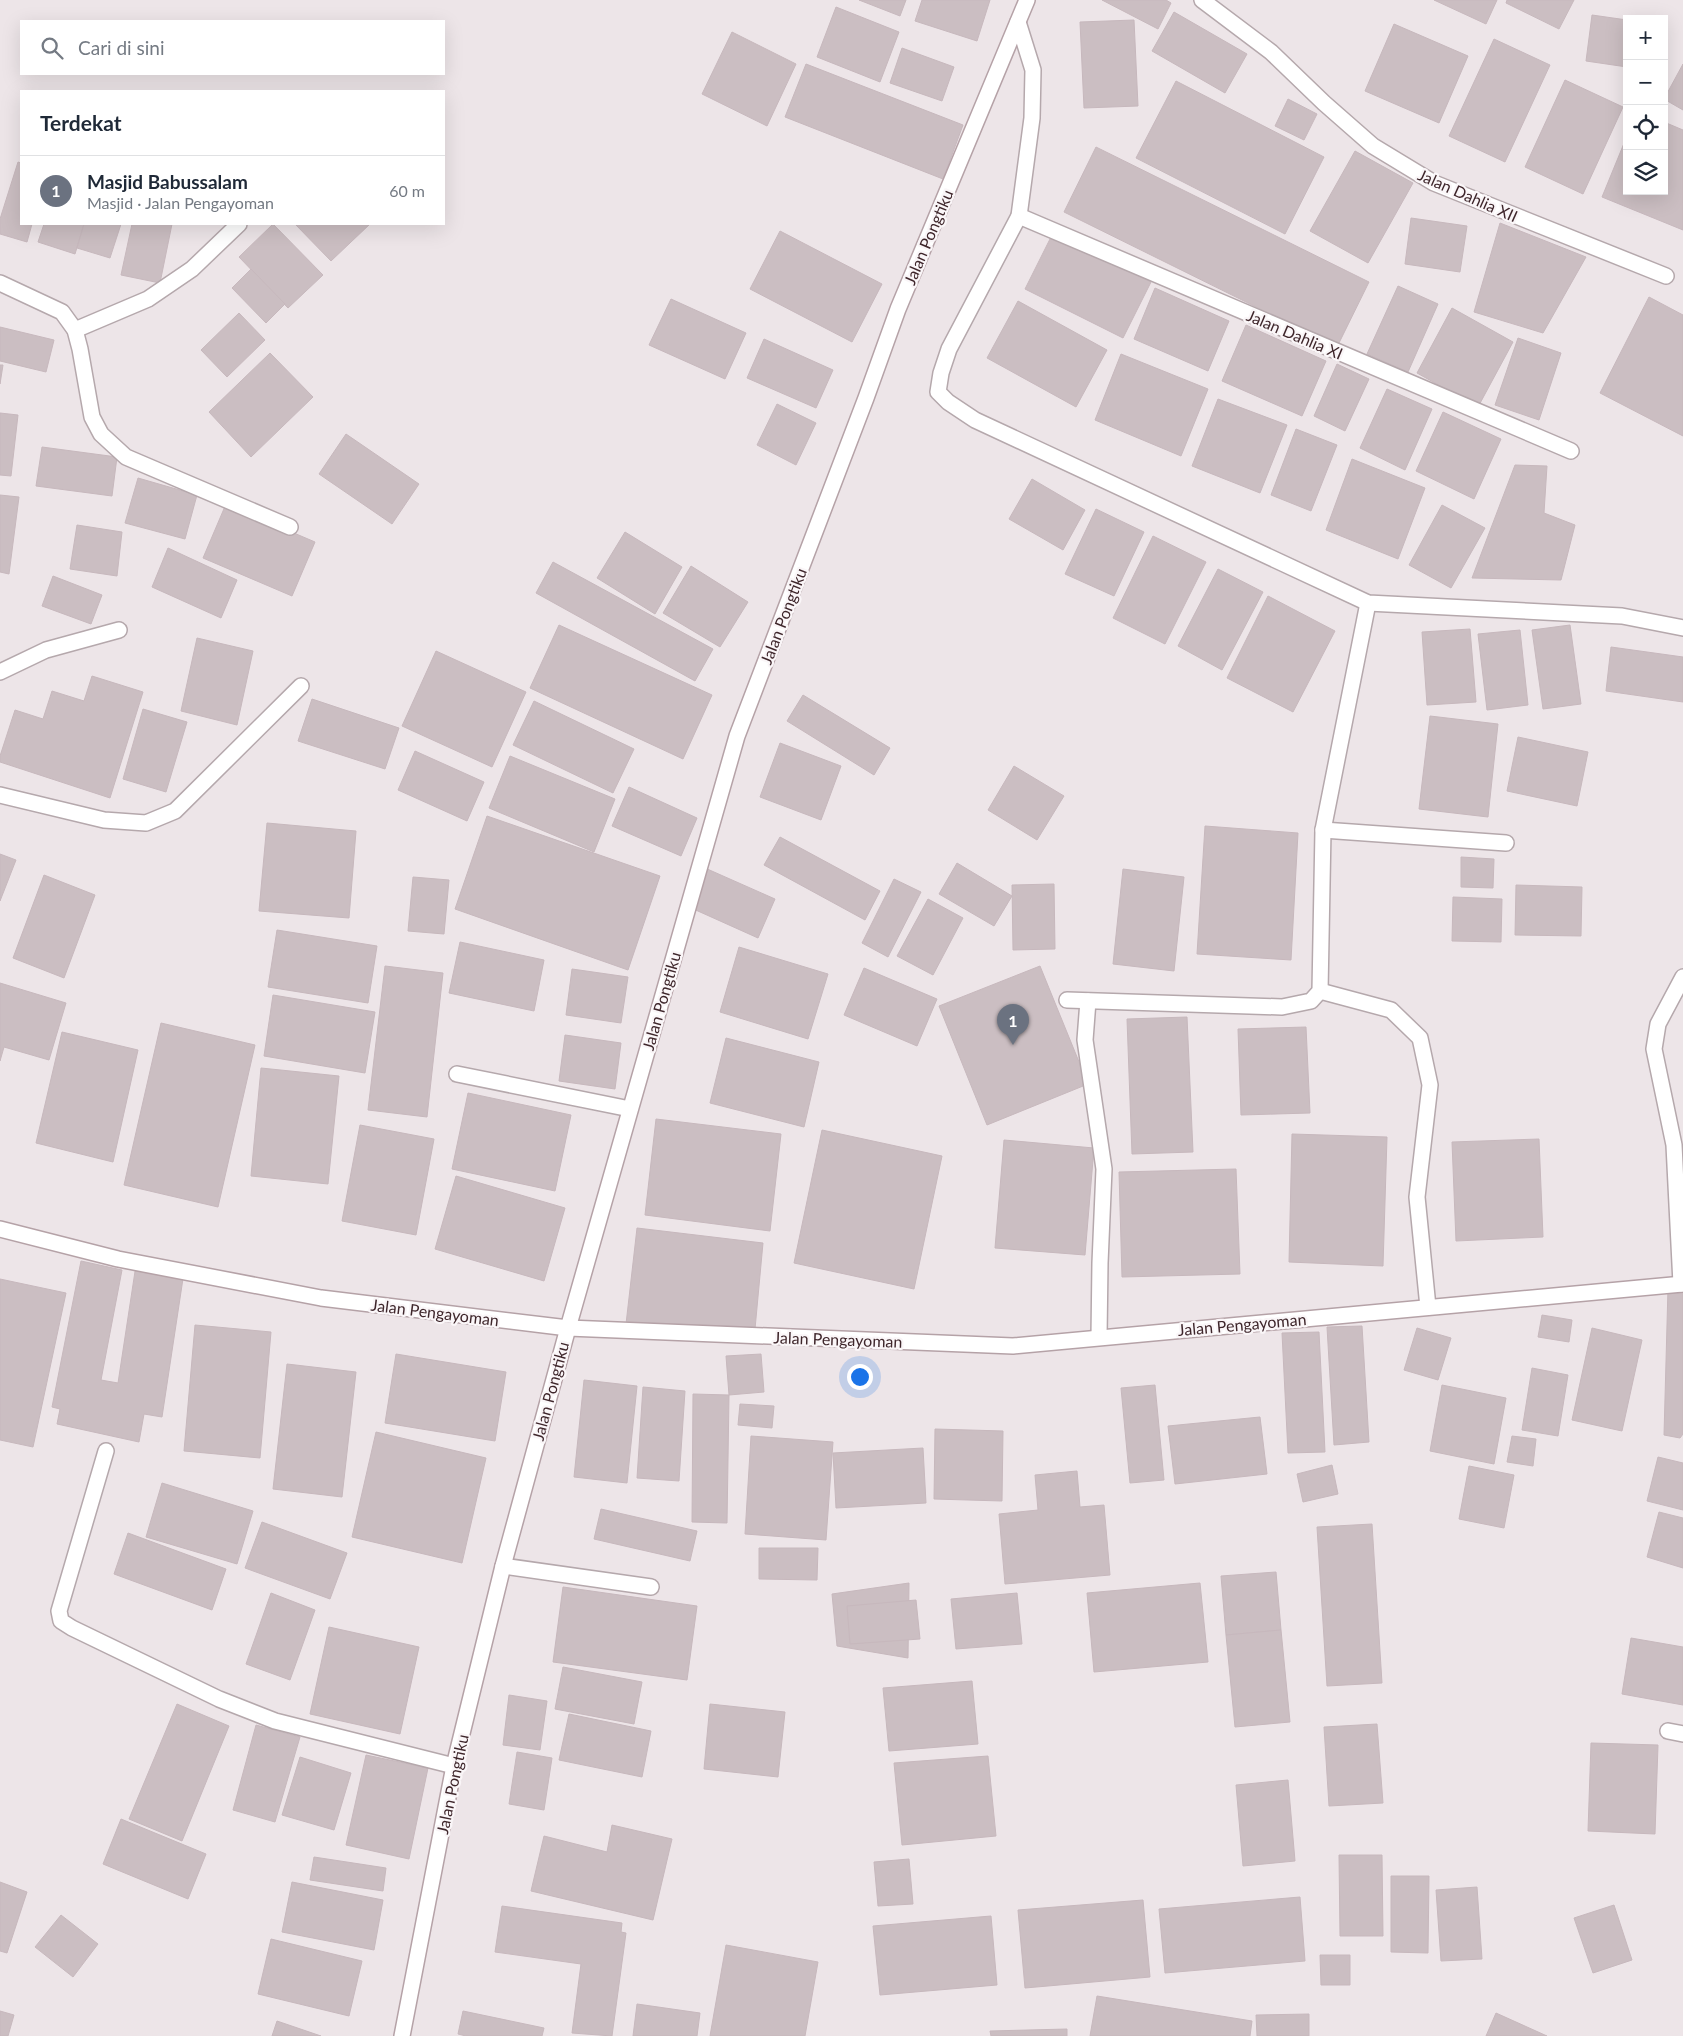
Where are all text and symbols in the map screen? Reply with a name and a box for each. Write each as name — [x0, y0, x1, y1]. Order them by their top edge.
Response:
map controls — [1623, 15, 1668, 195]
button: + — [1623, 15, 1668, 60]
search box — [20, 20, 445, 75]
icon: search — [38, 34, 66, 62]
text: Cari di sini — [78, 36, 165, 59]
button: − — [1623, 60, 1668, 105]
button: locate — [1623, 105, 1668, 150]
text: Terdekat — [40, 110, 122, 135]
button: layers — [1623, 150, 1668, 195]
street label: Jalan Dahlia XII — [1415, 165, 1521, 225]
text: Masjid Babussalam — [87, 170, 248, 193]
text: 1 — [51, 181, 61, 200]
text: 60 m — [389, 181, 425, 200]
street label: Jalan Pongtiku — [899, 187, 957, 287]
text: Masjid · Jalan Pengayoman — [87, 193, 274, 212]
street label: Jalan Dahlia XI — [1244, 305, 1346, 363]
street label: Jalan Pongtiku — [756, 565, 810, 667]
street label: Jalan Pongtiku — [638, 950, 684, 1052]
pin: 1 — [997, 1004, 1029, 1045]
street label: Jalan Pengayoman — [370, 1295, 500, 1329]
street label: Jalan Pengayoman — [1177, 1309, 1307, 1339]
street label: Jalan Pengayoman — [773, 1327, 903, 1351]
street label: Jalan Pongtiku — [528, 1339, 572, 1443]
your location — [847, 1364, 873, 1390]
street label: Jalan Pongtiku — [432, 1732, 472, 1836]

